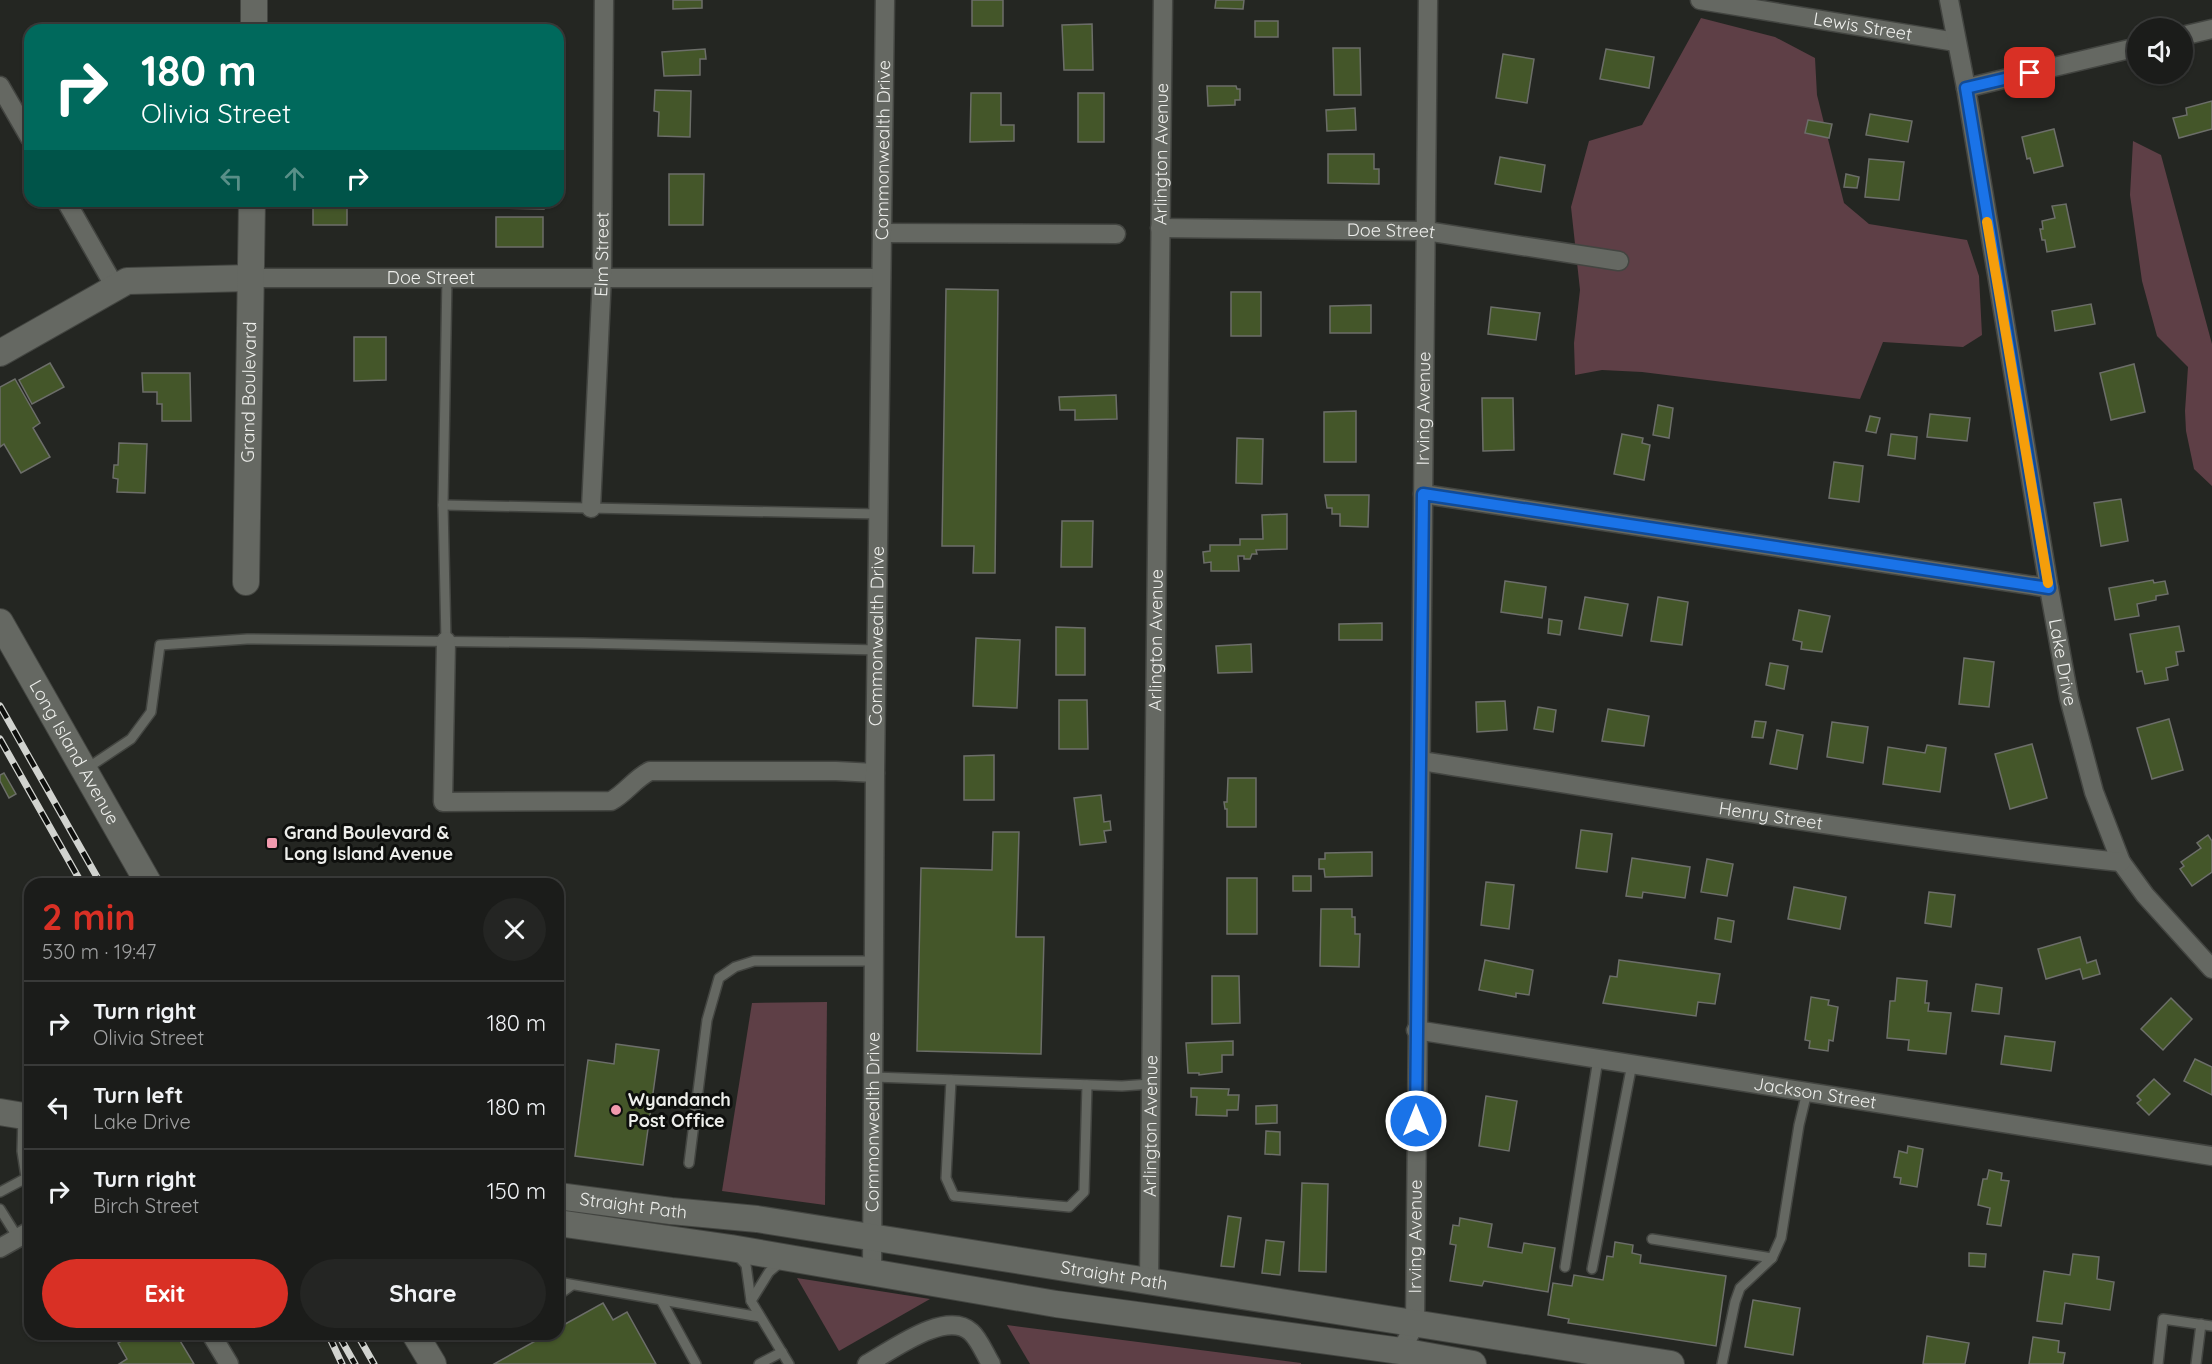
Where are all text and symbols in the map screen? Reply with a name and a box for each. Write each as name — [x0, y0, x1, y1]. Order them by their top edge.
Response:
street label: Lewis Street — [1812, 7, 1914, 46]
map controls — [2127, 18, 2193, 84]
button: sound — [2127, 18, 2193, 84]
text: 180 m — [141, 44, 257, 97]
pin — [2004, 47, 2055, 98]
icon: right — [42, 48, 120, 126]
icon: arrive — [2013, 56, 2046, 89]
street label: Commonwealth Drive — [870, 60, 895, 240]
street label: Arlington Avenue — [1149, 83, 1173, 225]
text: Olivia Street — [141, 96, 291, 130]
icon: left — [215, 162, 248, 195]
icon: ahead — [278, 162, 311, 195]
icon: right — [341, 162, 374, 195]
street label: Elm Street — [589, 212, 613, 297]
street label: Doe Street — [1347, 218, 1437, 243]
street label: Doe Street — [387, 266, 475, 289]
street label: Grand Boulevard — [236, 321, 261, 463]
street label: Irving Avenue — [1411, 351, 1435, 465]
street label: Commonwealth Drive — [864, 546, 889, 726]
street label: Arlington Avenue — [1143, 569, 1168, 711]
street label: Lake Drive — [2044, 617, 2083, 708]
street label: Long Island Avenue — [24, 676, 125, 829]
street label: Henry Street — [1717, 796, 1824, 835]
place label: Grand Boulevard & Long Island Avenue — [284, 821, 453, 865]
marker: Grand Boulevard & Long Island Avenue — [265, 836, 279, 850]
text: 2 min — [42, 894, 136, 939]
button: close — [483, 898, 546, 961]
text: 530 m · 19:47 — [42, 939, 156, 964]
text: Turn right — [93, 997, 197, 1025]
icon: right — [42, 1007, 75, 1040]
text: 180 m — [487, 1009, 546, 1037]
text: Olivia Street — [93, 1025, 204, 1050]
street label: Commonwealth Drive — [860, 1032, 884, 1212]
street label: Arlington Avenue — [1138, 1055, 1162, 1197]
street label: Jackson Street — [1752, 1072, 1878, 1114]
text: Turn left — [93, 1081, 183, 1109]
place label: Wyandanch Post Office — [628, 1088, 731, 1132]
position arrow — [1384, 1089, 1448, 1153]
icon: left — [42, 1091, 75, 1124]
text: 180 m — [487, 1093, 546, 1121]
marker: Wyandanch Post Office — [609, 1103, 623, 1117]
text: Lake Drive — [93, 1109, 191, 1134]
text: Turn right — [93, 1165, 197, 1193]
icon: right — [42, 1175, 75, 1208]
text: 150 m — [487, 1177, 546, 1205]
street label: Irving Avenue — [1403, 1179, 1427, 1293]
street label: Straight Path — [578, 1187, 688, 1223]
text: Birch Street — [93, 1193, 199, 1218]
street label: Straight Path — [1059, 1255, 1169, 1295]
button: Exit — [42, 1259, 288, 1328]
button: Share — [300, 1259, 546, 1328]

